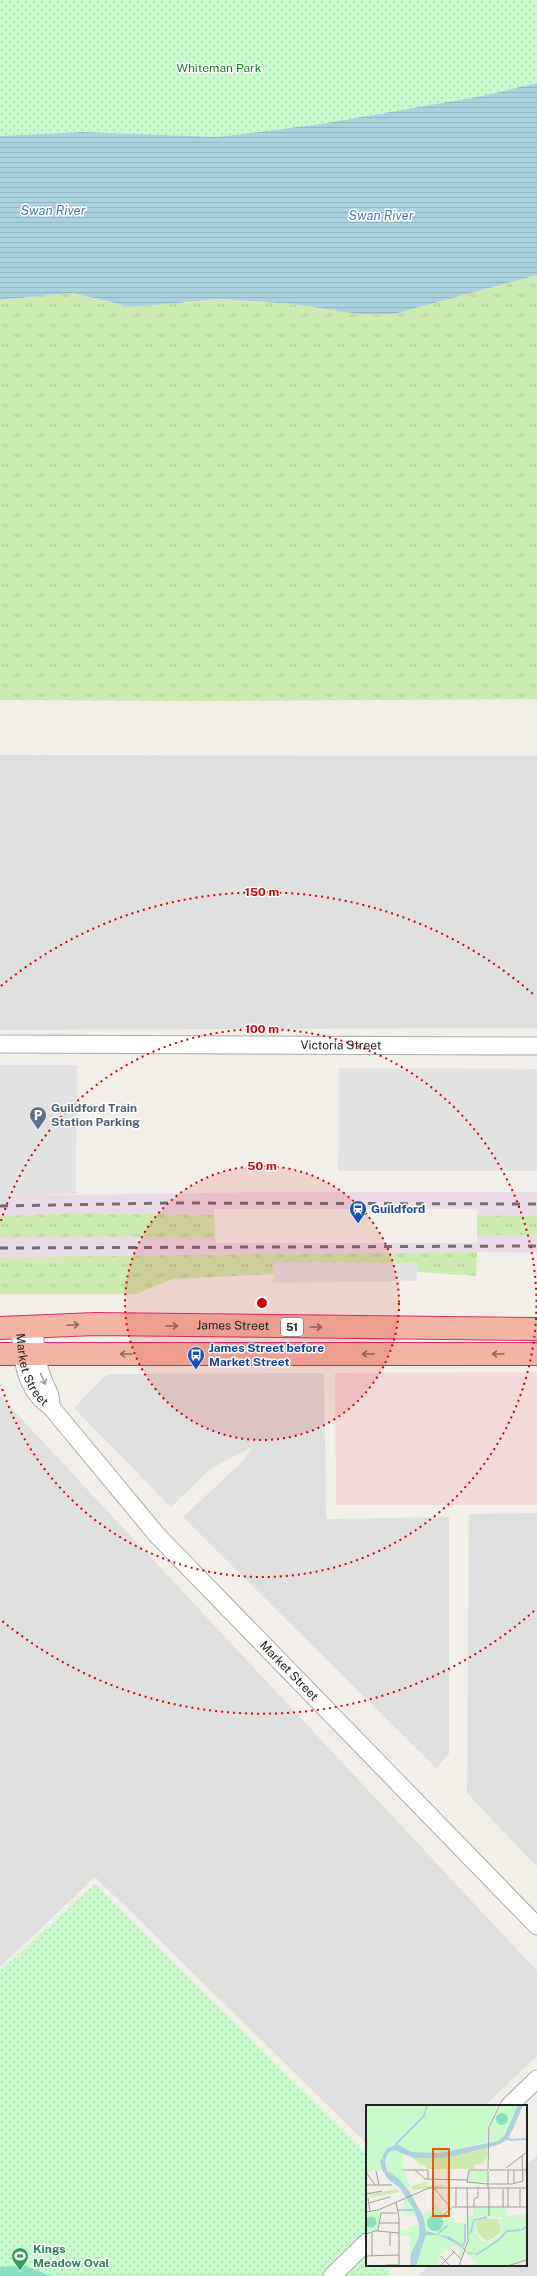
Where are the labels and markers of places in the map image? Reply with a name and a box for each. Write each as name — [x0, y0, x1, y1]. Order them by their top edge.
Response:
place label: Guildford Train Station Parking — [51, 1101, 140, 1129]
parking icon: Guildford Train Station Parking — [28, 1105, 48, 1130]
station icon: Guildford — [348, 1199, 368, 1224]
place label: Guildford — [371, 1202, 425, 1216]
centre of rings — [255, 1296, 269, 1310]
place label: James Street before Market Street — [209, 1341, 324, 1369]
bus stop icon: James Street before Market Street — [186, 1345, 206, 1370]
place label: Kings Meadow Oval — [33, 2242, 110, 2270]
sports icon: Kings Meadow Oval — [10, 2246, 30, 2271]

